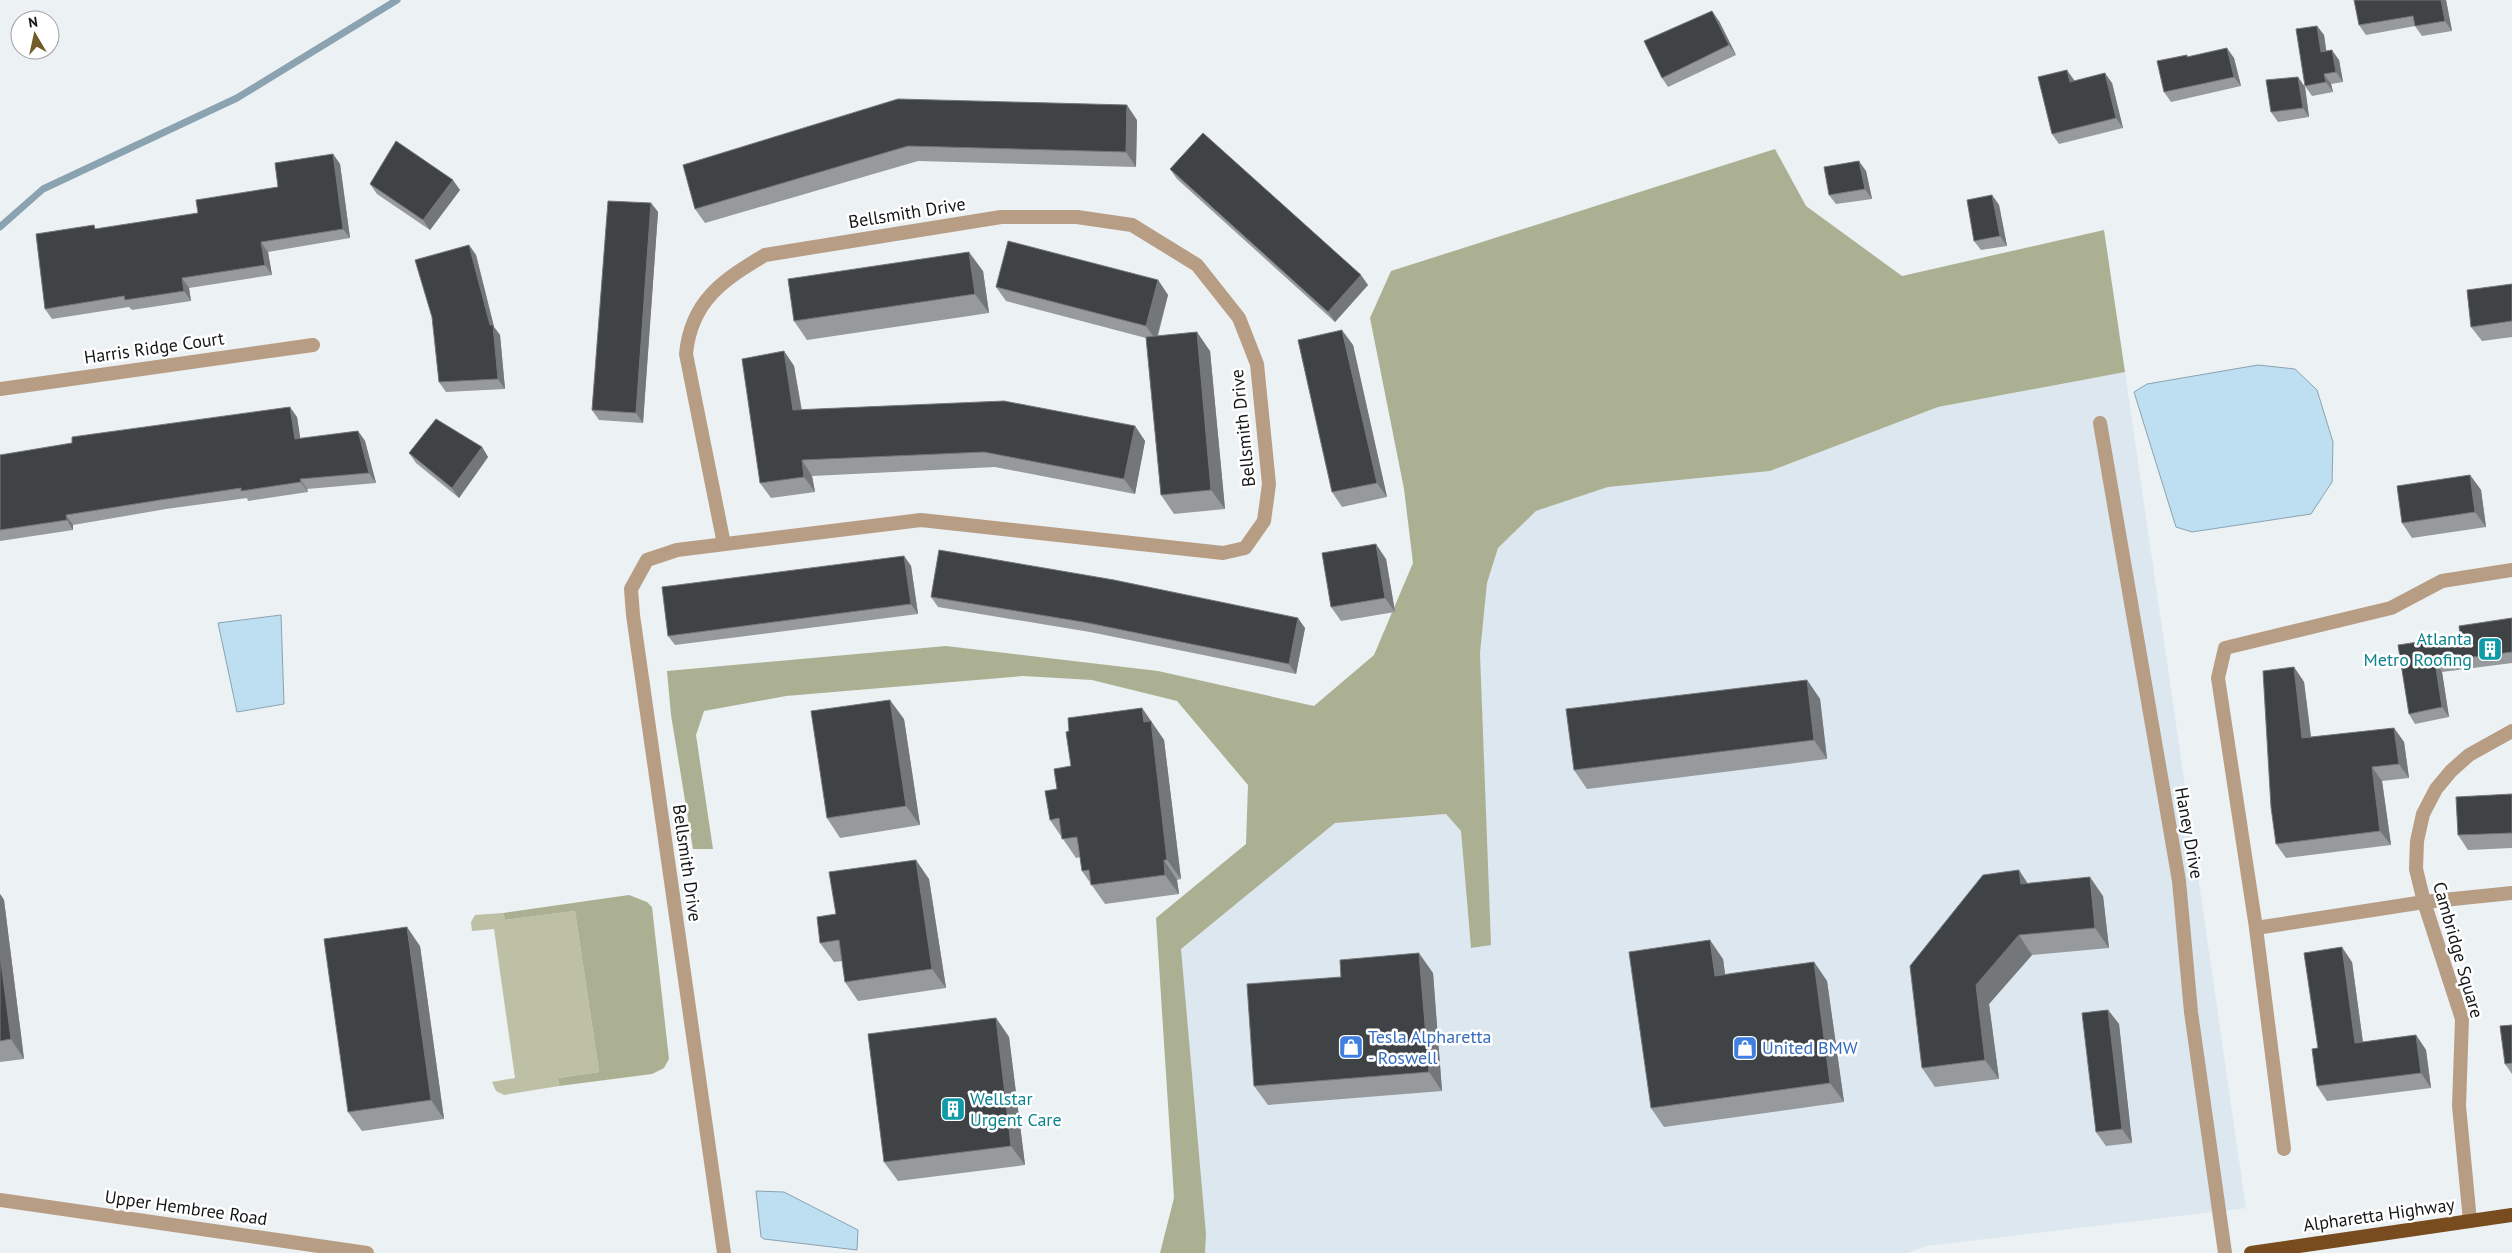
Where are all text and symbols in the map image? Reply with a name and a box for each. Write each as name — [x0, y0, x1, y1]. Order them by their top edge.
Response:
north arrow — [10, 10, 60, 60]
text: N — [27, 13, 39, 32]
street label: Bellsmith Drive — [847, 192, 967, 233]
street label: Harris Ridge Court — [82, 326, 225, 369]
street label: Bellsmith Drive — [1225, 368, 1260, 488]
place label: Atlanta Metro Roofing — [2364, 627, 2472, 671]
building icon: Atlanta Metro Roofing — [2477, 636, 2503, 662]
street label: Haney Drive — [2170, 785, 2209, 880]
street label: Bellsmith Drive — [668, 803, 707, 923]
street label: Cambridge Square — [2428, 879, 2489, 1021]
place label: Tesla Alpharetta - Roswell — [1368, 1025, 1492, 1069]
shop icon: Tesla Alpharetta - Roswell — [1338, 1034, 1364, 1060]
shop icon: United BMW — [1732, 1035, 1758, 1061]
place label: United BMW — [1762, 1036, 1858, 1059]
place label: Wellstar Urgent Care — [970, 1087, 1062, 1131]
building icon: Wellstar Urgent Care — [940, 1096, 966, 1122]
street label: Upper Hembree Road — [103, 1185, 269, 1230]
street label: Alpharetta Highway — [2302, 1192, 2457, 1237]

